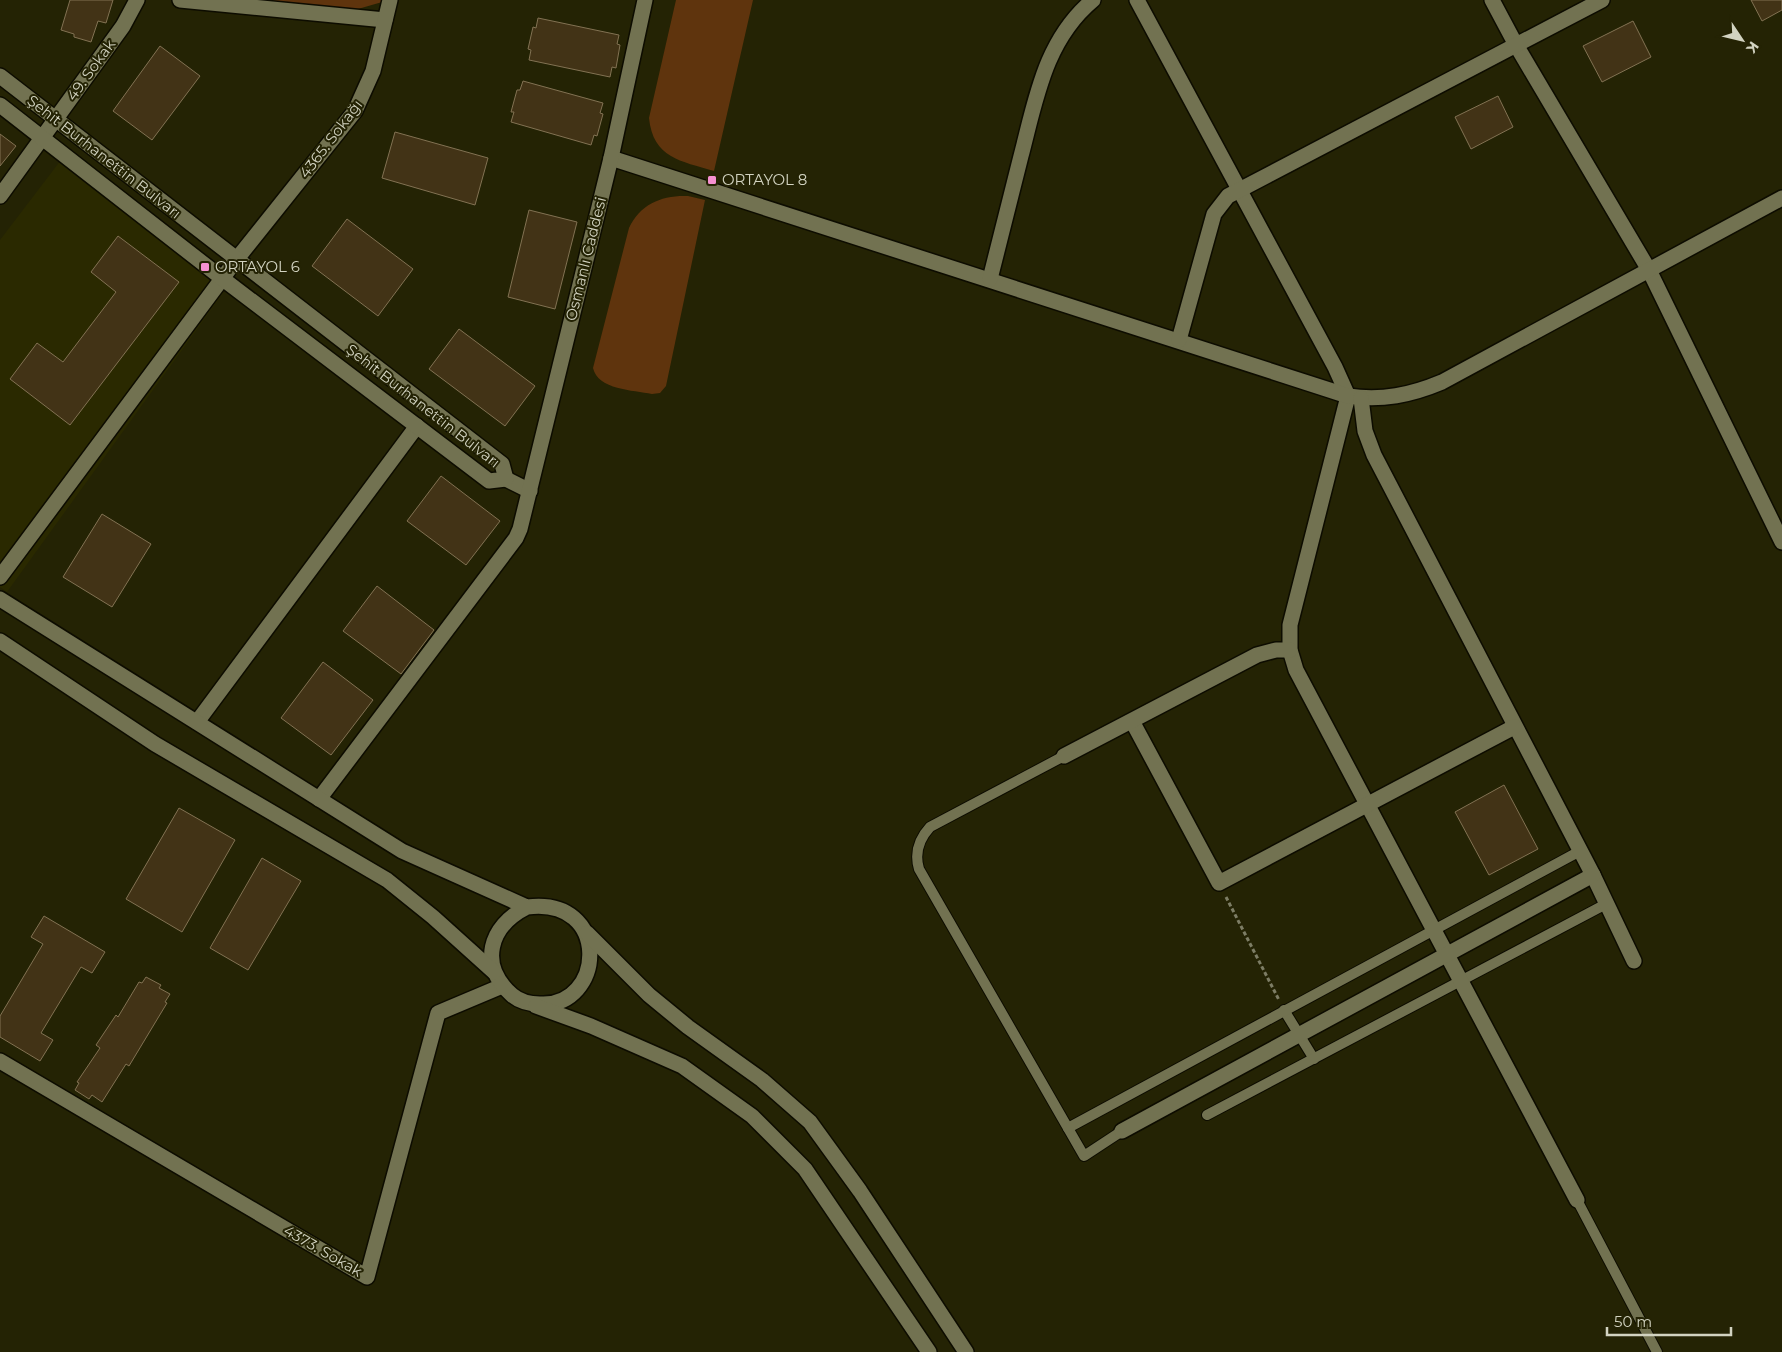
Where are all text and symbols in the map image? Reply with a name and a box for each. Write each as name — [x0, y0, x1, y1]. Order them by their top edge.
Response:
north arrow — [1717, 15, 1767, 65]
street label: 49. Sokak — [62, 35, 119, 104]
text: K — [1742, 38, 1763, 57]
street label: Şehit Burhanettin Bulvarı — [24, 91, 185, 223]
street label: 4365. Sokağı — [295, 96, 366, 182]
place label: ORTAYOL 8 — [722, 170, 807, 189]
marker: ORTAYOL 8 — [706, 174, 718, 186]
street label: Osmanlı Caddesi — [561, 195, 610, 323]
place label: ORTAYOL 6 — [215, 257, 300, 276]
marker: ORTAYOL 6 — [199, 261, 211, 273]
street label: Şehit Burhanettin Bulvarı — [343, 340, 504, 472]
street label: 4373. Sokak — [281, 1220, 366, 1281]
scale bar — [1607, 1304, 1731, 1336]
text: 50 m — [1614, 1312, 1652, 1331]

